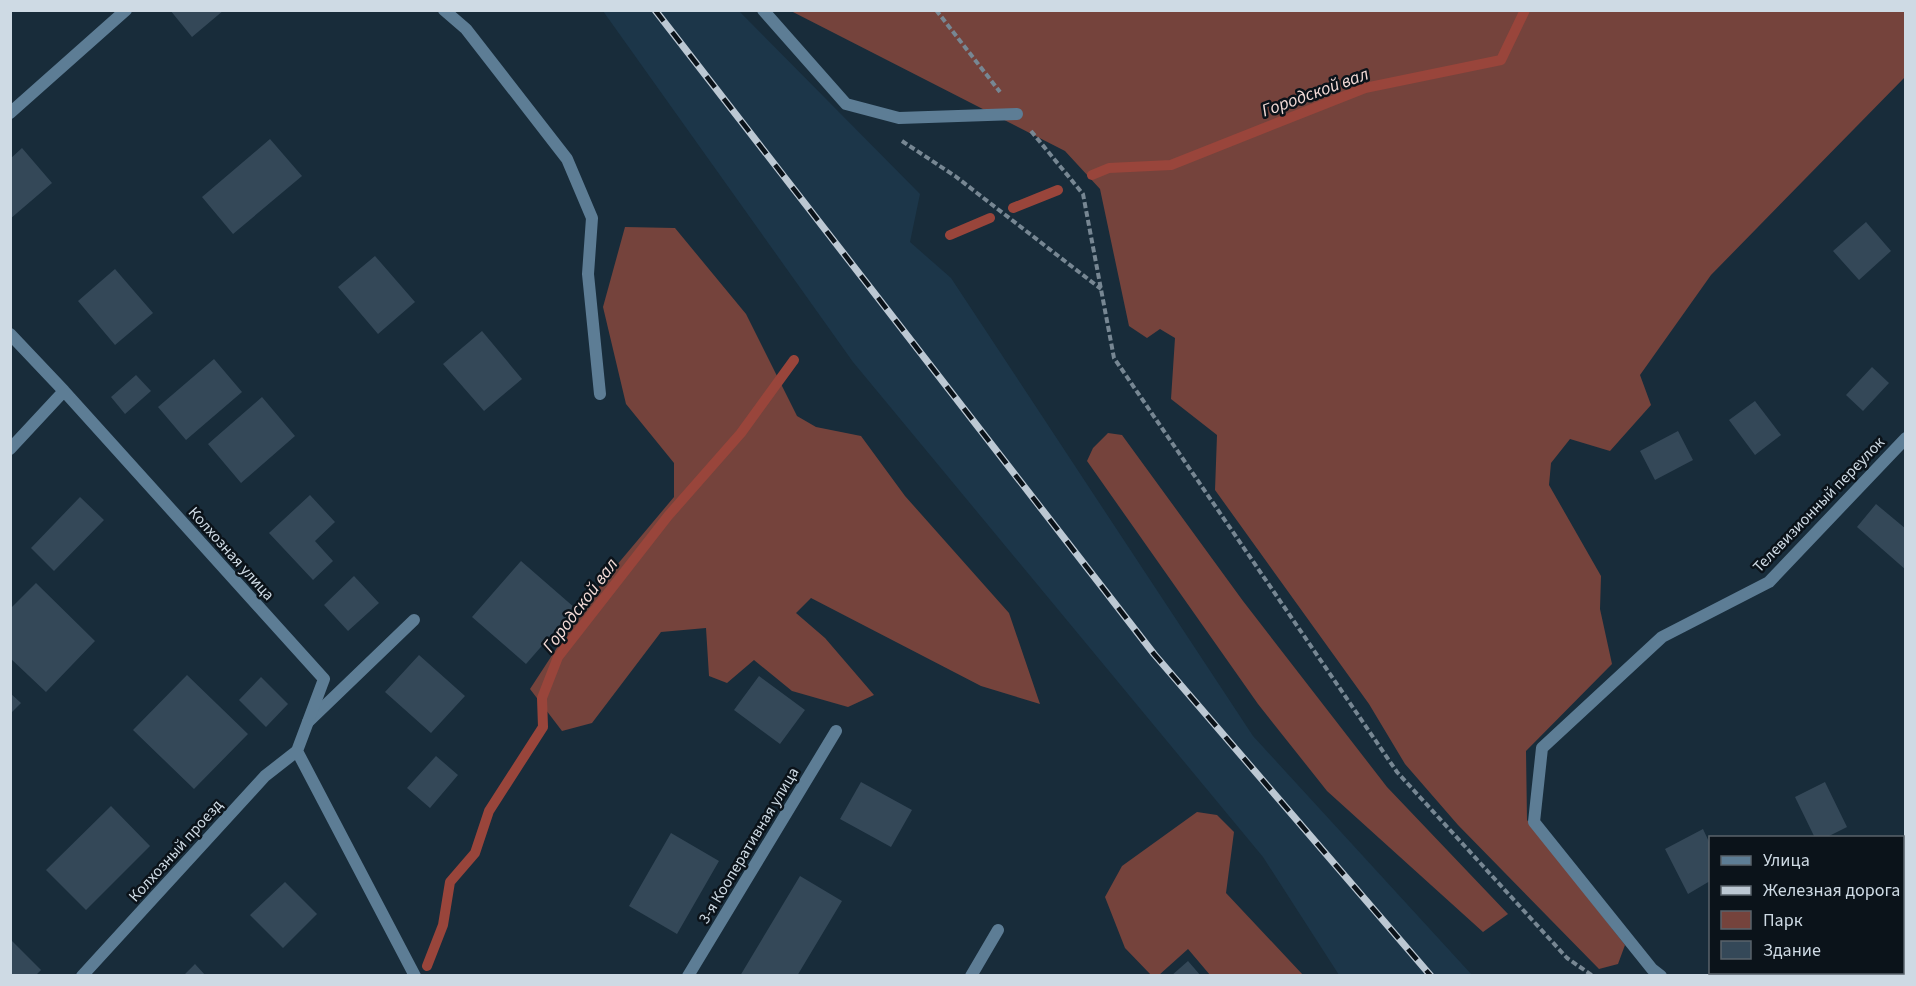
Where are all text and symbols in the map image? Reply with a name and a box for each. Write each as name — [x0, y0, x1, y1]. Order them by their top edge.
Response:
water label: Городской вал — [1258, 62, 1372, 123]
street label: Телевизионный переулок — [1748, 432, 1890, 578]
street label: Колхозная улица — [183, 502, 279, 605]
water label: Городской вал — [537, 553, 624, 658]
street label: 3-я Кооперативная улица — [693, 763, 804, 928]
street label: Колхозный проезд — [124, 794, 228, 907]
legend — [1709, 836, 1904, 974]
text: Улица — [1763, 848, 1810, 873]
text: Железная дорога — [1763, 878, 1900, 903]
text: Парк — [1763, 908, 1803, 933]
text: Здание — [1763, 938, 1821, 963]

